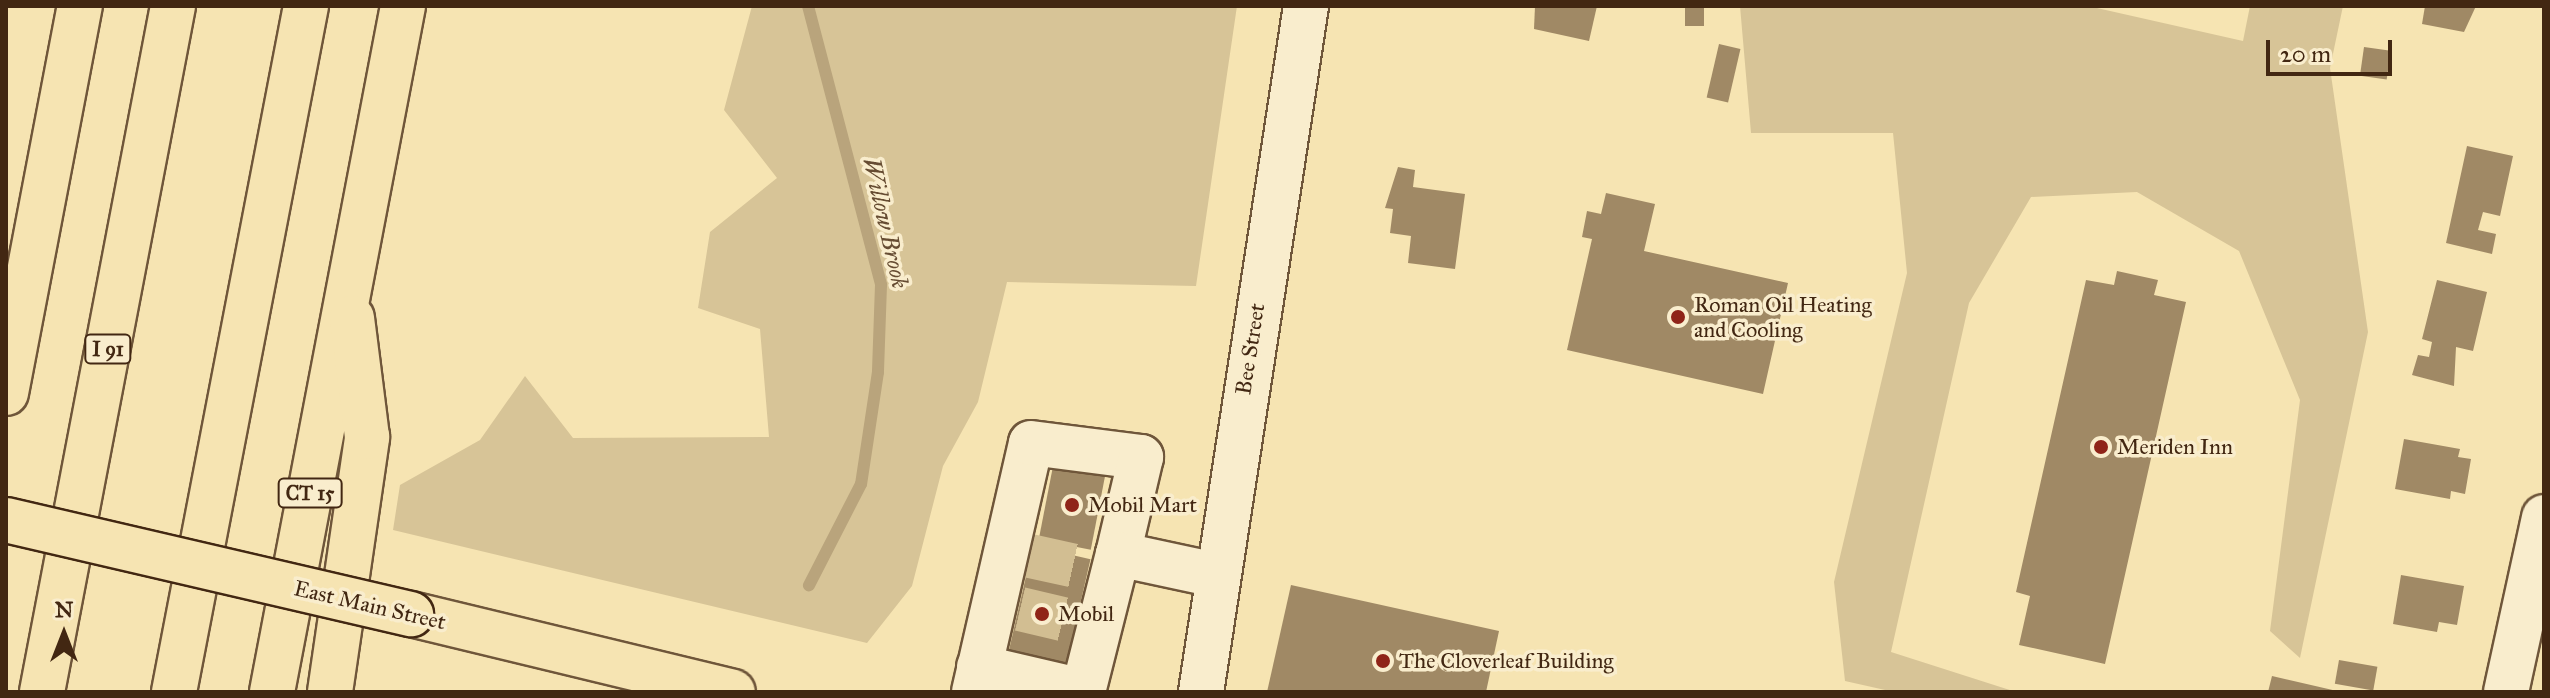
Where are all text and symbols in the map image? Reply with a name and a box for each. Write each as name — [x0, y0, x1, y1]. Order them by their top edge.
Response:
scale bar — [2270, 24, 2396, 74]
text: 20 m — [2280, 39, 2331, 69]
water label: Willow Brook — [856, 155, 914, 291]
place label: Roman Oil Heating and Cooling — [1694, 291, 1872, 342]
street label: Bee Street — [1230, 301, 1270, 397]
marker: Roman Oil Heating and Cooling — [1669, 308, 1687, 326]
road number: I 91 — [84, 333, 132, 365]
place label: Meriden Inn — [2117, 434, 2233, 460]
marker: Meriden Inn — [2092, 438, 2110, 456]
road number: CT 15 — [276, 477, 344, 509]
place label: Mobil Mart — [1088, 492, 1197, 518]
marker: Mobil Mart — [1063, 496, 1081, 514]
street label: East Main Street — [292, 575, 448, 635]
north arrow — [24, 594, 104, 674]
text: N — [55, 596, 73, 623]
place label: Mobil — [1058, 601, 1114, 627]
marker: Mobil — [1033, 605, 1051, 623]
place label: The Cloverleaf Building — [1399, 648, 1614, 674]
marker: The Cloverleaf Building — [1374, 652, 1392, 670]

